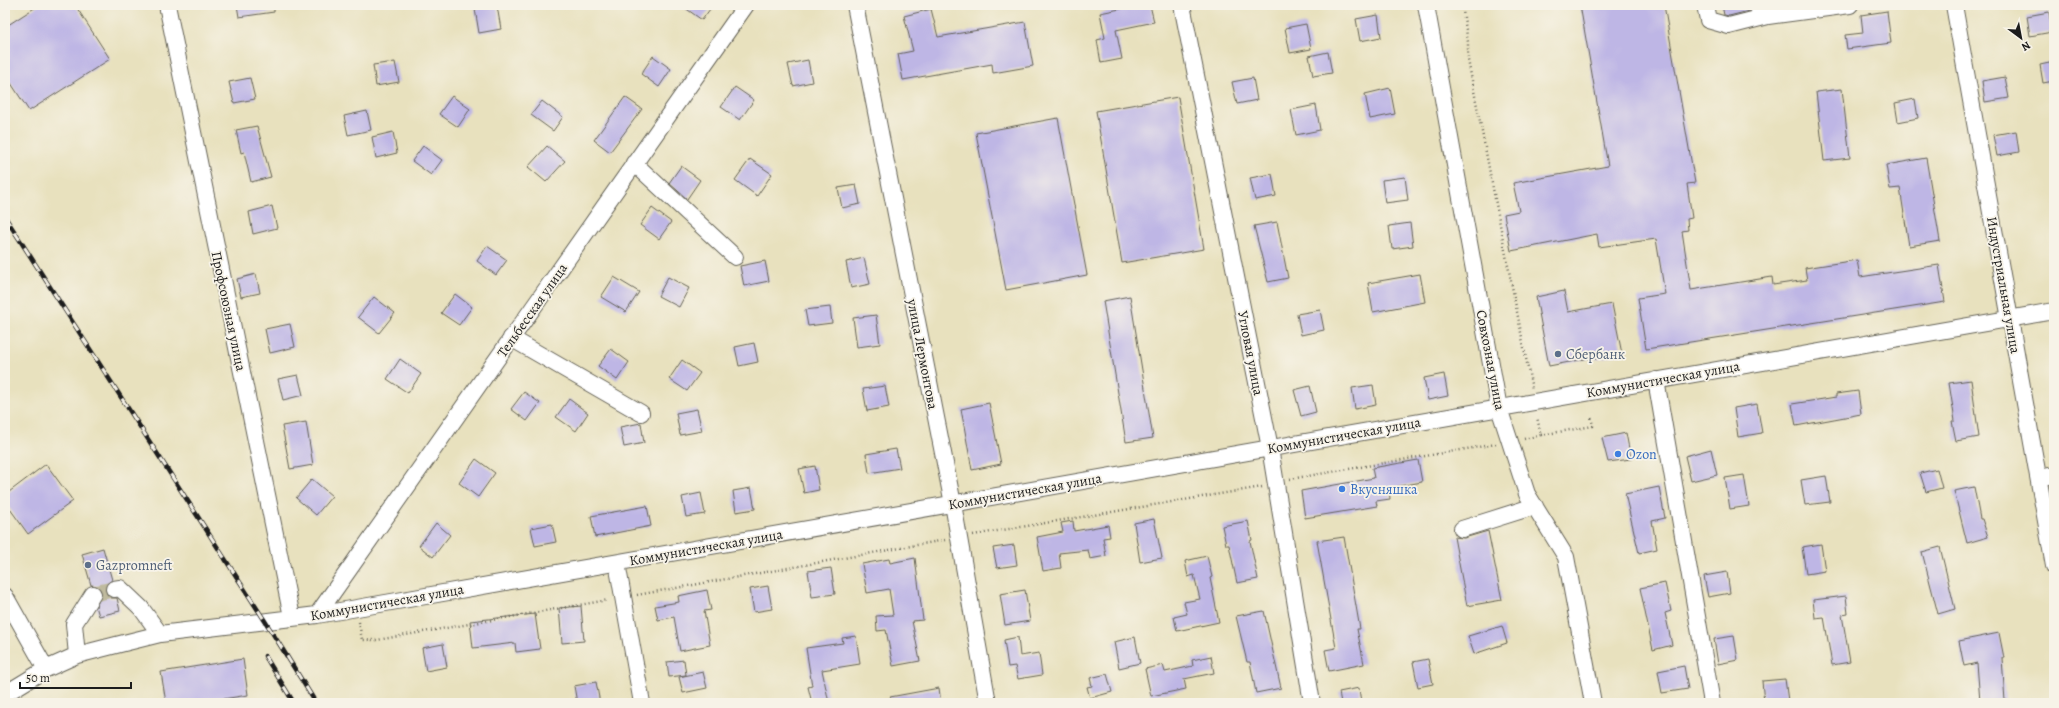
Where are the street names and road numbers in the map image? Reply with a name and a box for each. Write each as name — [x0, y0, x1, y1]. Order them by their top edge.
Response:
street label: Индустриальная улица — [1982, 215, 2025, 356]
street label: Профсоюзная улица — [207, 249, 251, 373]
street label: Тельбесская улица — [493, 259, 572, 361]
street label: улица Лермонтова — [902, 296, 943, 411]
street label: Совхозная улица — [1471, 308, 1510, 412]
street label: Угловая улица — [1233, 309, 1268, 398]
street label: Коммунистическая улица — [1585, 357, 1742, 402]
street label: Коммунистическая улица — [1266, 413, 1423, 458]
street label: Коммунистическая улица — [947, 469, 1104, 514]
street label: Коммунистическая улица — [628, 525, 785, 570]
street label: Коммунистическая улица — [309, 580, 466, 625]

